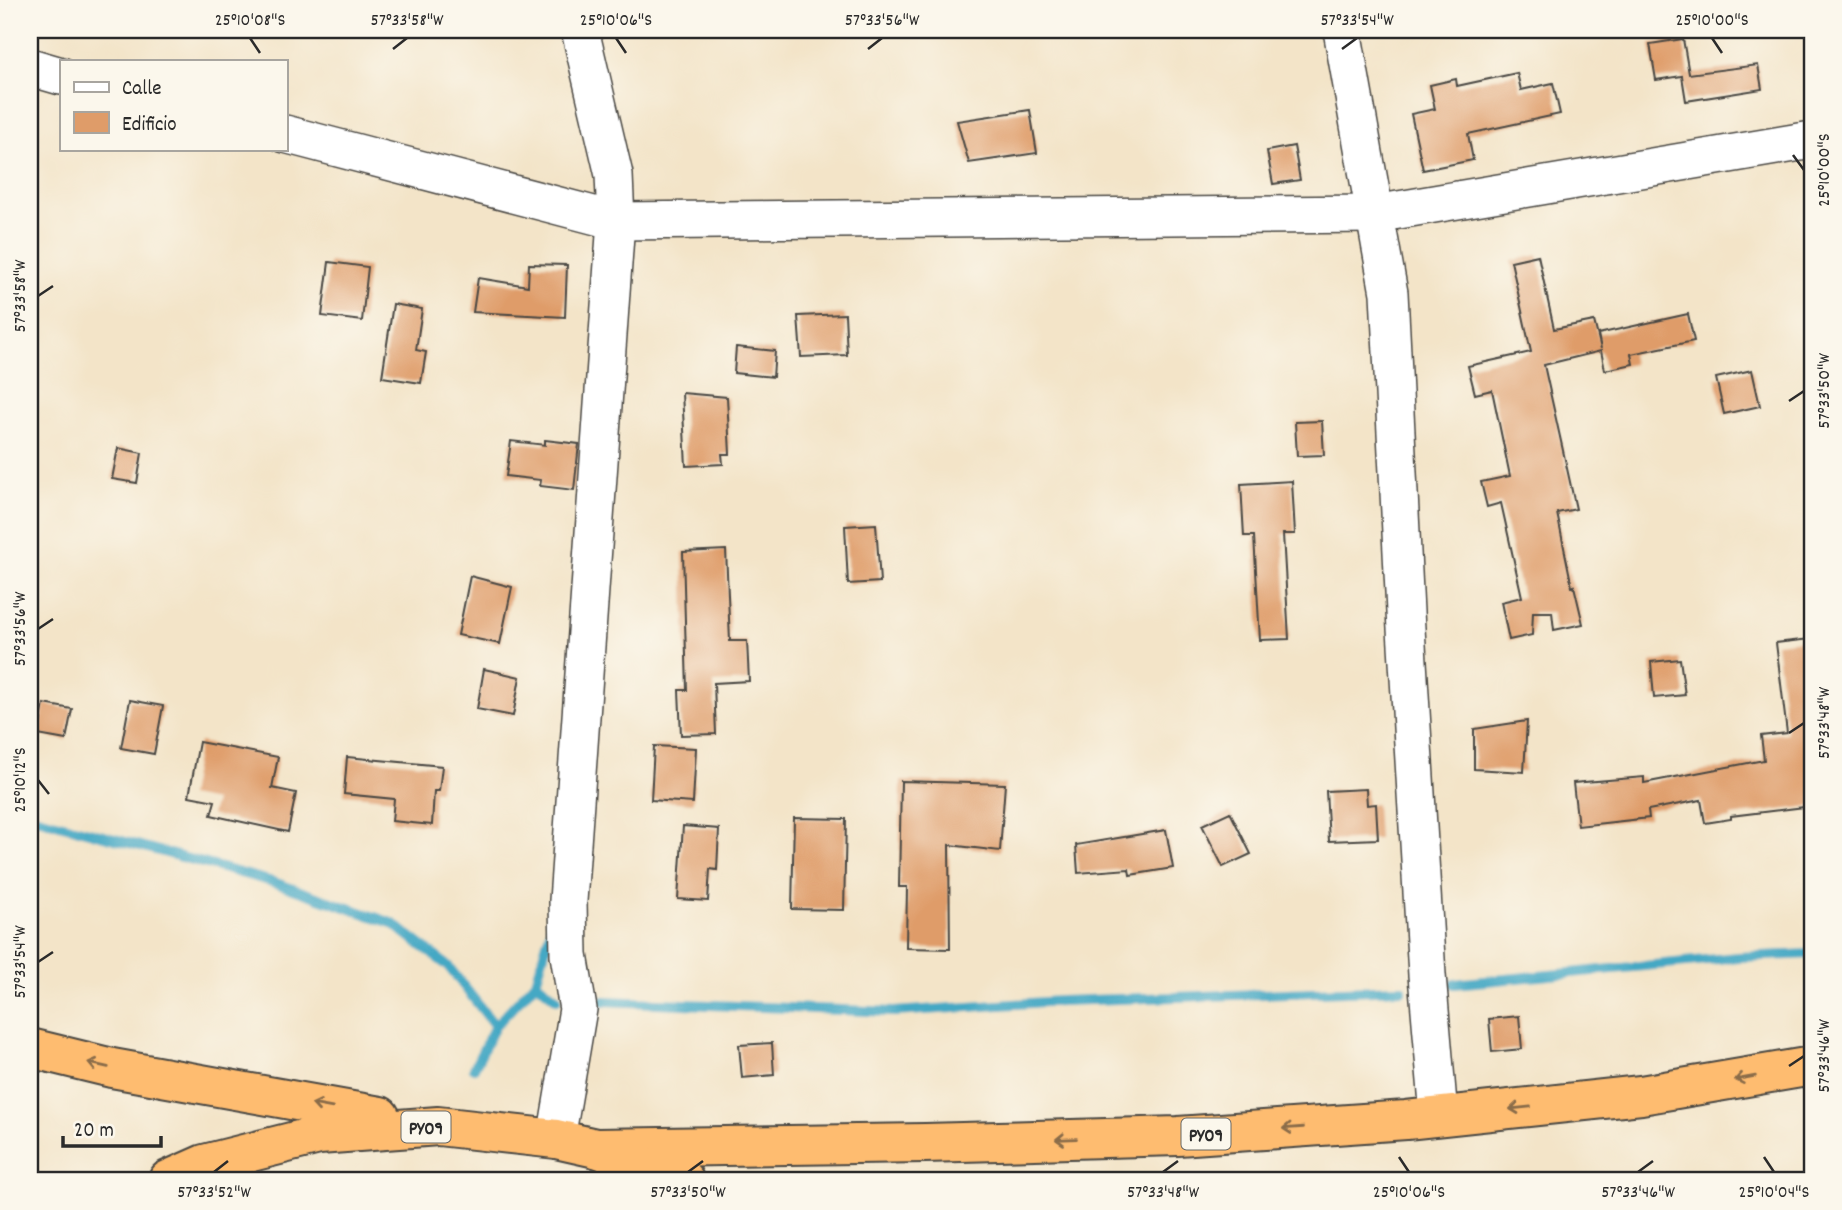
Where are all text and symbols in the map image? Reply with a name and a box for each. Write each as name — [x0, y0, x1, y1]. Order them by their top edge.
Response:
text: 25°10'08"S — [215, 9, 285, 34]
text: 57°33'58"W — [371, 9, 444, 34]
text: 25°10'06"S — [580, 9, 652, 34]
text: 57°33'56"W — [845, 9, 920, 34]
text: 57°33'54"W — [1320, 9, 1394, 34]
text: 25°10'00"S — [1675, 9, 1749, 34]
legend — [60, 60, 287, 150]
text: Calle — [122, 75, 161, 105]
text: Edificio — [122, 111, 177, 141]
text: 25°10'00"S — [1813, 133, 1838, 207]
text: 57°33'58"W — [9, 259, 34, 332]
text: 57°33'50"W — [1813, 353, 1838, 429]
text: 57°33'56"W — [9, 591, 34, 666]
text: 57°33'48"W — [1813, 686, 1838, 759]
text: 25°10'12"S — [9, 747, 34, 813]
text: 57°33'54"W — [9, 925, 34, 999]
text: 57°33'46"W — [1813, 1019, 1838, 1093]
one-way arrow — [87, 1057, 110, 1071]
one-way arrow — [1734, 1072, 1757, 1085]
one-way arrow — [311, 1098, 334, 1112]
one-way arrow — [1509, 1102, 1531, 1115]
scale bar — [63, 1105, 161, 1149]
road number: PY09 — [402, 1112, 450, 1142]
text: 20 m — [74, 1117, 114, 1147]
road number: PY09 — [1182, 1118, 1230, 1150]
one-way arrow — [1282, 1122, 1305, 1135]
one-way arrow — [1055, 1132, 1078, 1146]
text: 57°33'52"W — [177, 1181, 251, 1206]
text: 57°33'50"W — [650, 1181, 726, 1206]
text: 57°33'48"W — [1127, 1181, 1200, 1206]
text: 25°10'06"S — [1373, 1181, 1445, 1206]
text: 57°33'46"W — [1601, 1181, 1675, 1206]
text: 25°10'04"S — [1739, 1181, 1810, 1206]

